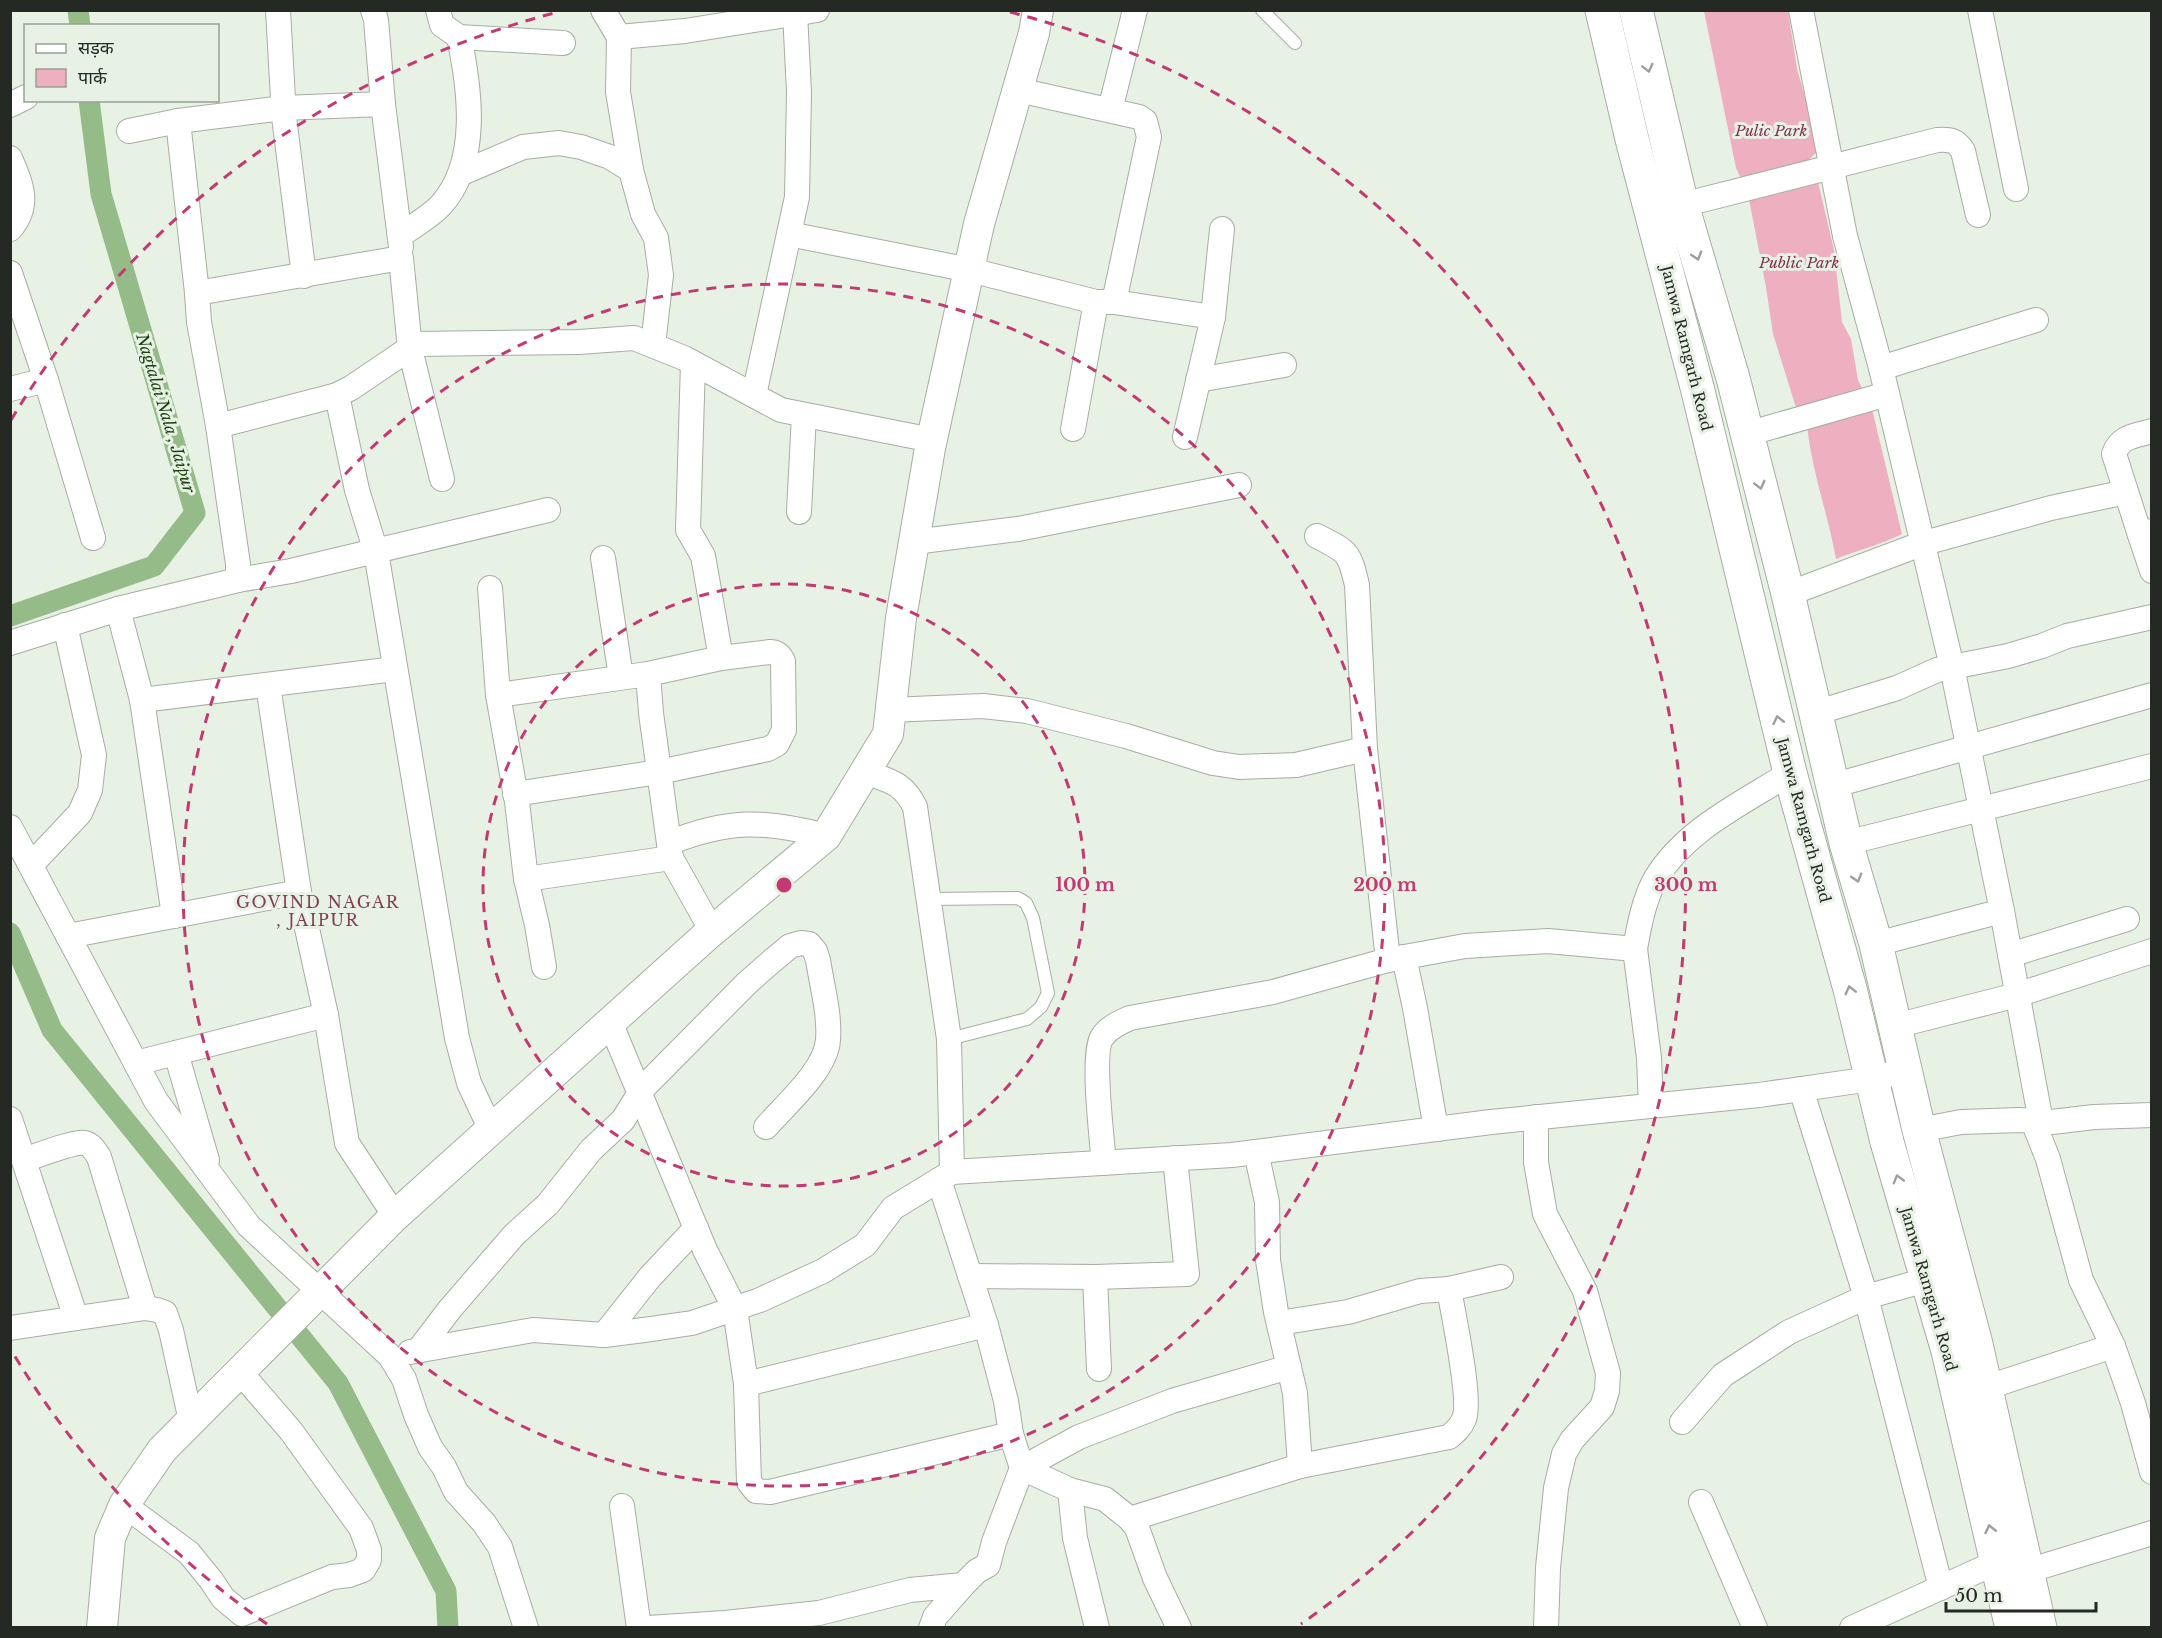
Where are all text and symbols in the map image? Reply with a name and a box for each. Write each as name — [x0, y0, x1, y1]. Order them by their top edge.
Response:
legend — [24, 24, 219, 102]
text: सड़क — [78, 37, 115, 59]
one-way arrow — [1641, 62, 1654, 72]
text: पार्क — [78, 67, 108, 89]
park label: Pulic Park — [1734, 121, 1807, 140]
one-way arrow — [1690, 250, 1702, 261]
park label: Public Park — [1758, 253, 1839, 272]
street label: Jamwa Ramgarh Road — [1657, 261, 1717, 433]
water label: Nagtalai Nala , Jaipur — [132, 330, 200, 496]
one-way arrow — [1753, 480, 1766, 490]
one-way arrow — [1772, 715, 1785, 725]
street label: Jamwa Ramgarh Road — [1772, 734, 1835, 904]
one-way arrow — [1850, 872, 1862, 883]
text: 100 m — [1055, 874, 1115, 896]
text: 200 m — [1353, 874, 1417, 896]
text: 300 m — [1654, 874, 1718, 896]
centre of rings — [774, 875, 794, 895]
district label: GOVIND NAGAR , JAIPUR — [236, 892, 400, 930]
one-way arrow — [1844, 985, 1857, 995]
one-way arrow — [1893, 1174, 1905, 1184]
street label: Jamwa Ramgarh Road — [1896, 1203, 1962, 1373]
one-way arrow — [1984, 1525, 1997, 1535]
scale bar — [1946, 1575, 2096, 1613]
text: 50 m — [1955, 1585, 2003, 1607]

